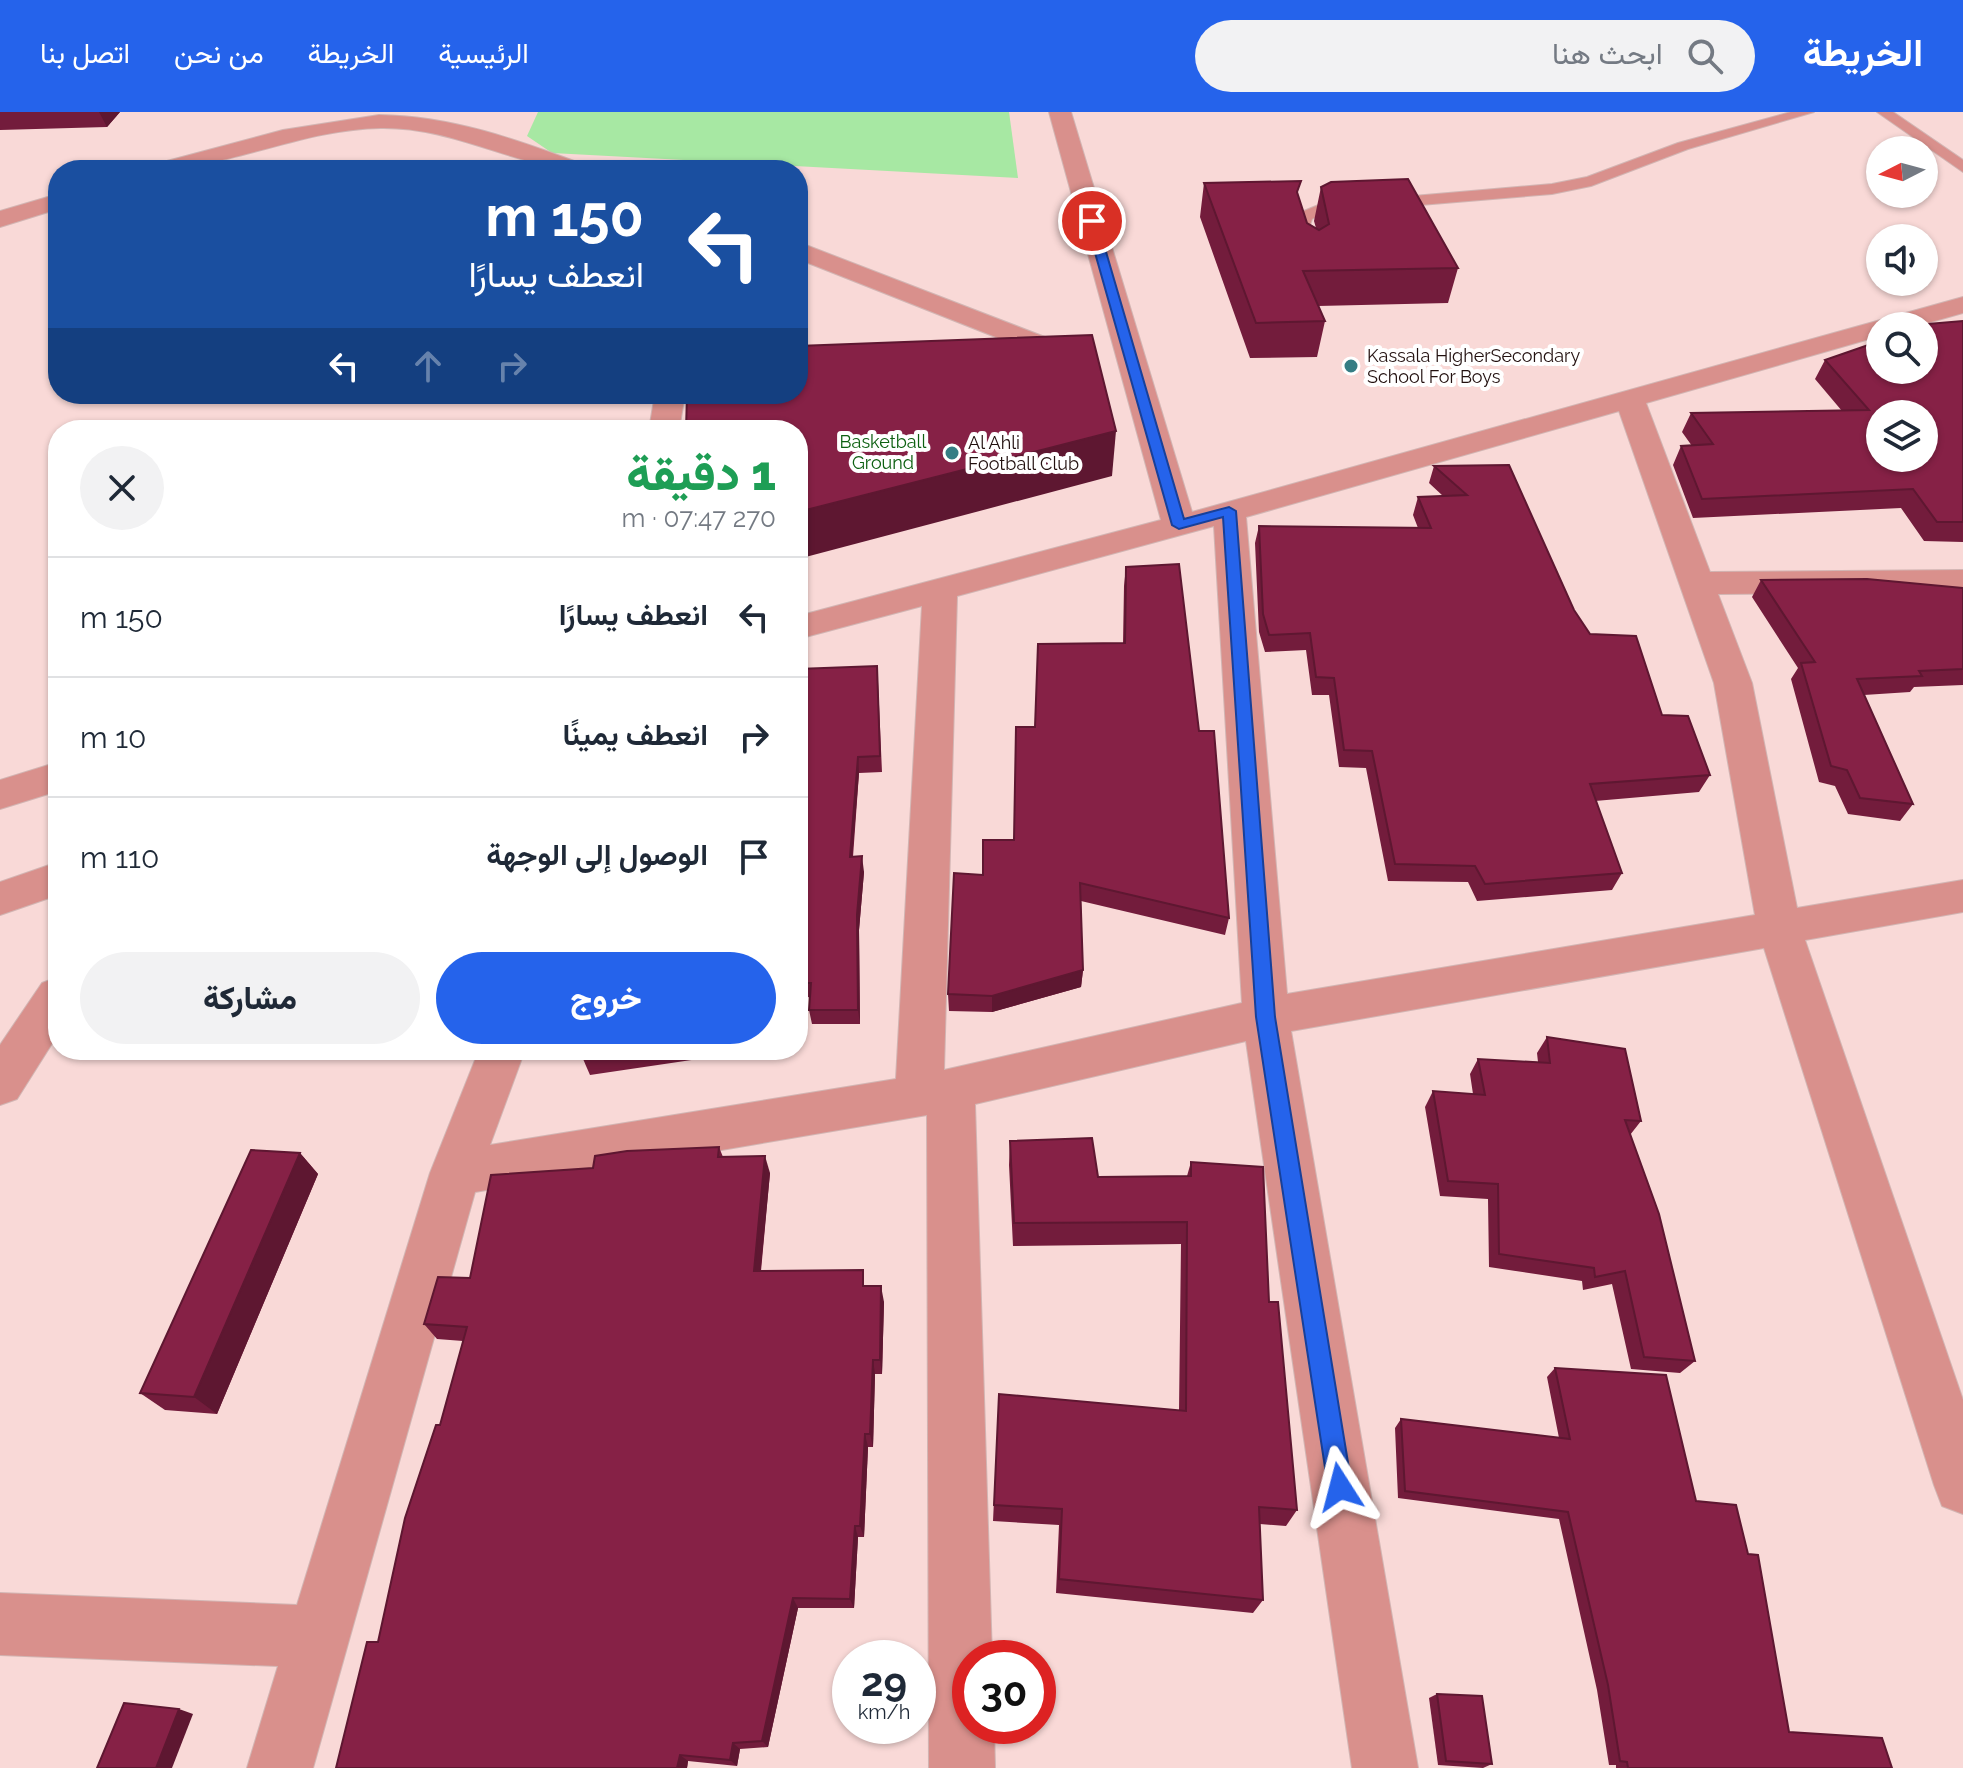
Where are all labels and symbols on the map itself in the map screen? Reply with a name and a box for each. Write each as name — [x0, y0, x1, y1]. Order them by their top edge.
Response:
north arrow — [1866, 136, 1938, 208]
pin — [1058, 187, 1126, 255]
place label: Kassala HigherSecondary School For Boys — [1367, 345, 1580, 387]
marker: Kassala HigherSecondary School For Boys — [1342, 357, 1360, 375]
park label: Basketball Ground — [840, 431, 926, 473]
place label: Al Ahli Football Club — [968, 432, 1079, 474]
marker: Al Ahli Football Club — [943, 444, 961, 462]
position arrow — [1298, 1445, 1382, 1529]
speed limit sign: 30 — [952, 1640, 1056, 1744]

